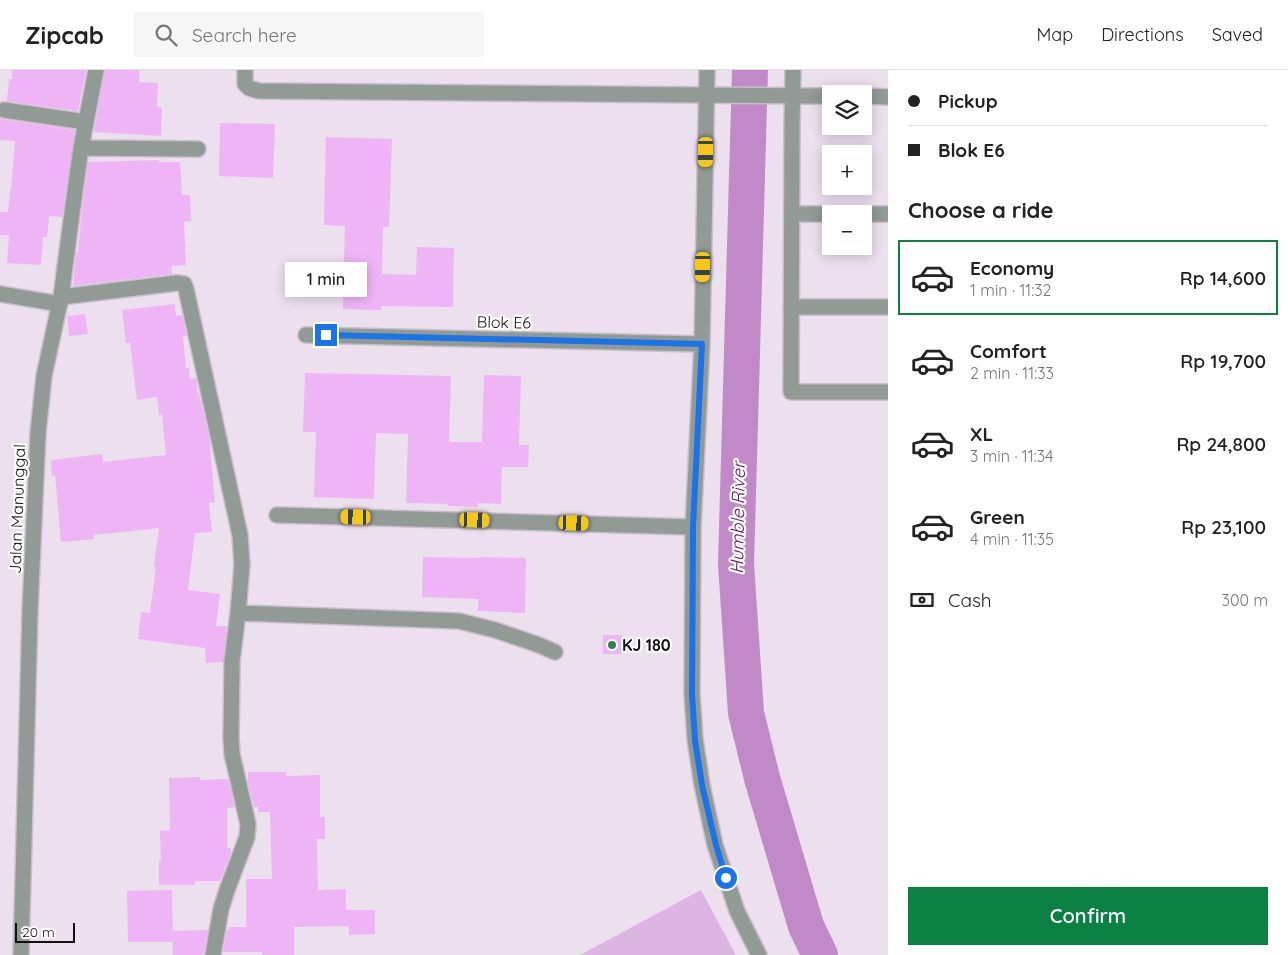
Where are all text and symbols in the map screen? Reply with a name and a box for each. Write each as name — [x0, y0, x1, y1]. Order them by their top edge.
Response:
search box — [134, 12, 484, 57]
text: Zipcab — [25, 20, 104, 50]
icon: search — [152, 21, 180, 49]
text: Search here — [192, 23, 297, 47]
text: Map — [1036, 23, 1073, 46]
text: Directions — [1101, 23, 1184, 46]
text: Saved — [1212, 23, 1263, 46]
map controls — [822, 85, 872, 255]
button: layers — [822, 85, 872, 135]
text: Pickup — [938, 89, 998, 113]
car — [698, 137, 713, 167]
text: Blok E6 — [938, 138, 1005, 162]
button: + — [822, 145, 872, 195]
text: Choose a ride — [908, 196, 1053, 224]
button: − — [822, 205, 872, 255]
car — [695, 252, 710, 282]
icon: car — [910, 255, 955, 300]
text: Economy — [970, 256, 1054, 280]
callout: 1 min — [285, 262, 367, 298]
text: Rp 14,600 — [1180, 266, 1266, 290]
text: 1 min — [307, 269, 345, 289]
text: 1 min · 11:32 — [970, 280, 1052, 300]
street label: Blok E6 — [477, 312, 532, 332]
route end — [315, 324, 337, 346]
icon: car — [910, 338, 955, 383]
text: Comfort — [970, 339, 1047, 363]
text: Rp 19,700 — [1180, 349, 1266, 373]
text: 2 min · 11:33 — [970, 363, 1054, 383]
icon: car — [910, 421, 955, 466]
text: XL — [970, 422, 993, 446]
text: Rp 24,800 — [1176, 432, 1266, 456]
street label: Jalan Manunggal — [5, 444, 29, 574]
text: 3 min · 11:34 — [970, 446, 1054, 466]
water label: Humble River — [725, 460, 750, 574]
icon: car — [910, 504, 955, 549]
text: Green — [970, 505, 1025, 529]
car — [340, 509, 371, 525]
car — [459, 512, 490, 528]
car — [558, 515, 589, 531]
text: Rp 23,100 — [1181, 515, 1266, 539]
text: 4 min · 11:35 — [970, 529, 1054, 549]
icon: cash — [908, 586, 936, 614]
text: Cash — [948, 588, 992, 612]
text: 300 m — [1222, 590, 1268, 610]
place label: KJ 180 — [622, 635, 671, 655]
marker: KJ 180 — [606, 639, 618, 651]
route start — [715, 867, 737, 889]
button: Confirm — [908, 887, 1268, 945]
scale bar — [15, 920, 75, 943]
text: 20 m — [22, 923, 55, 941]

